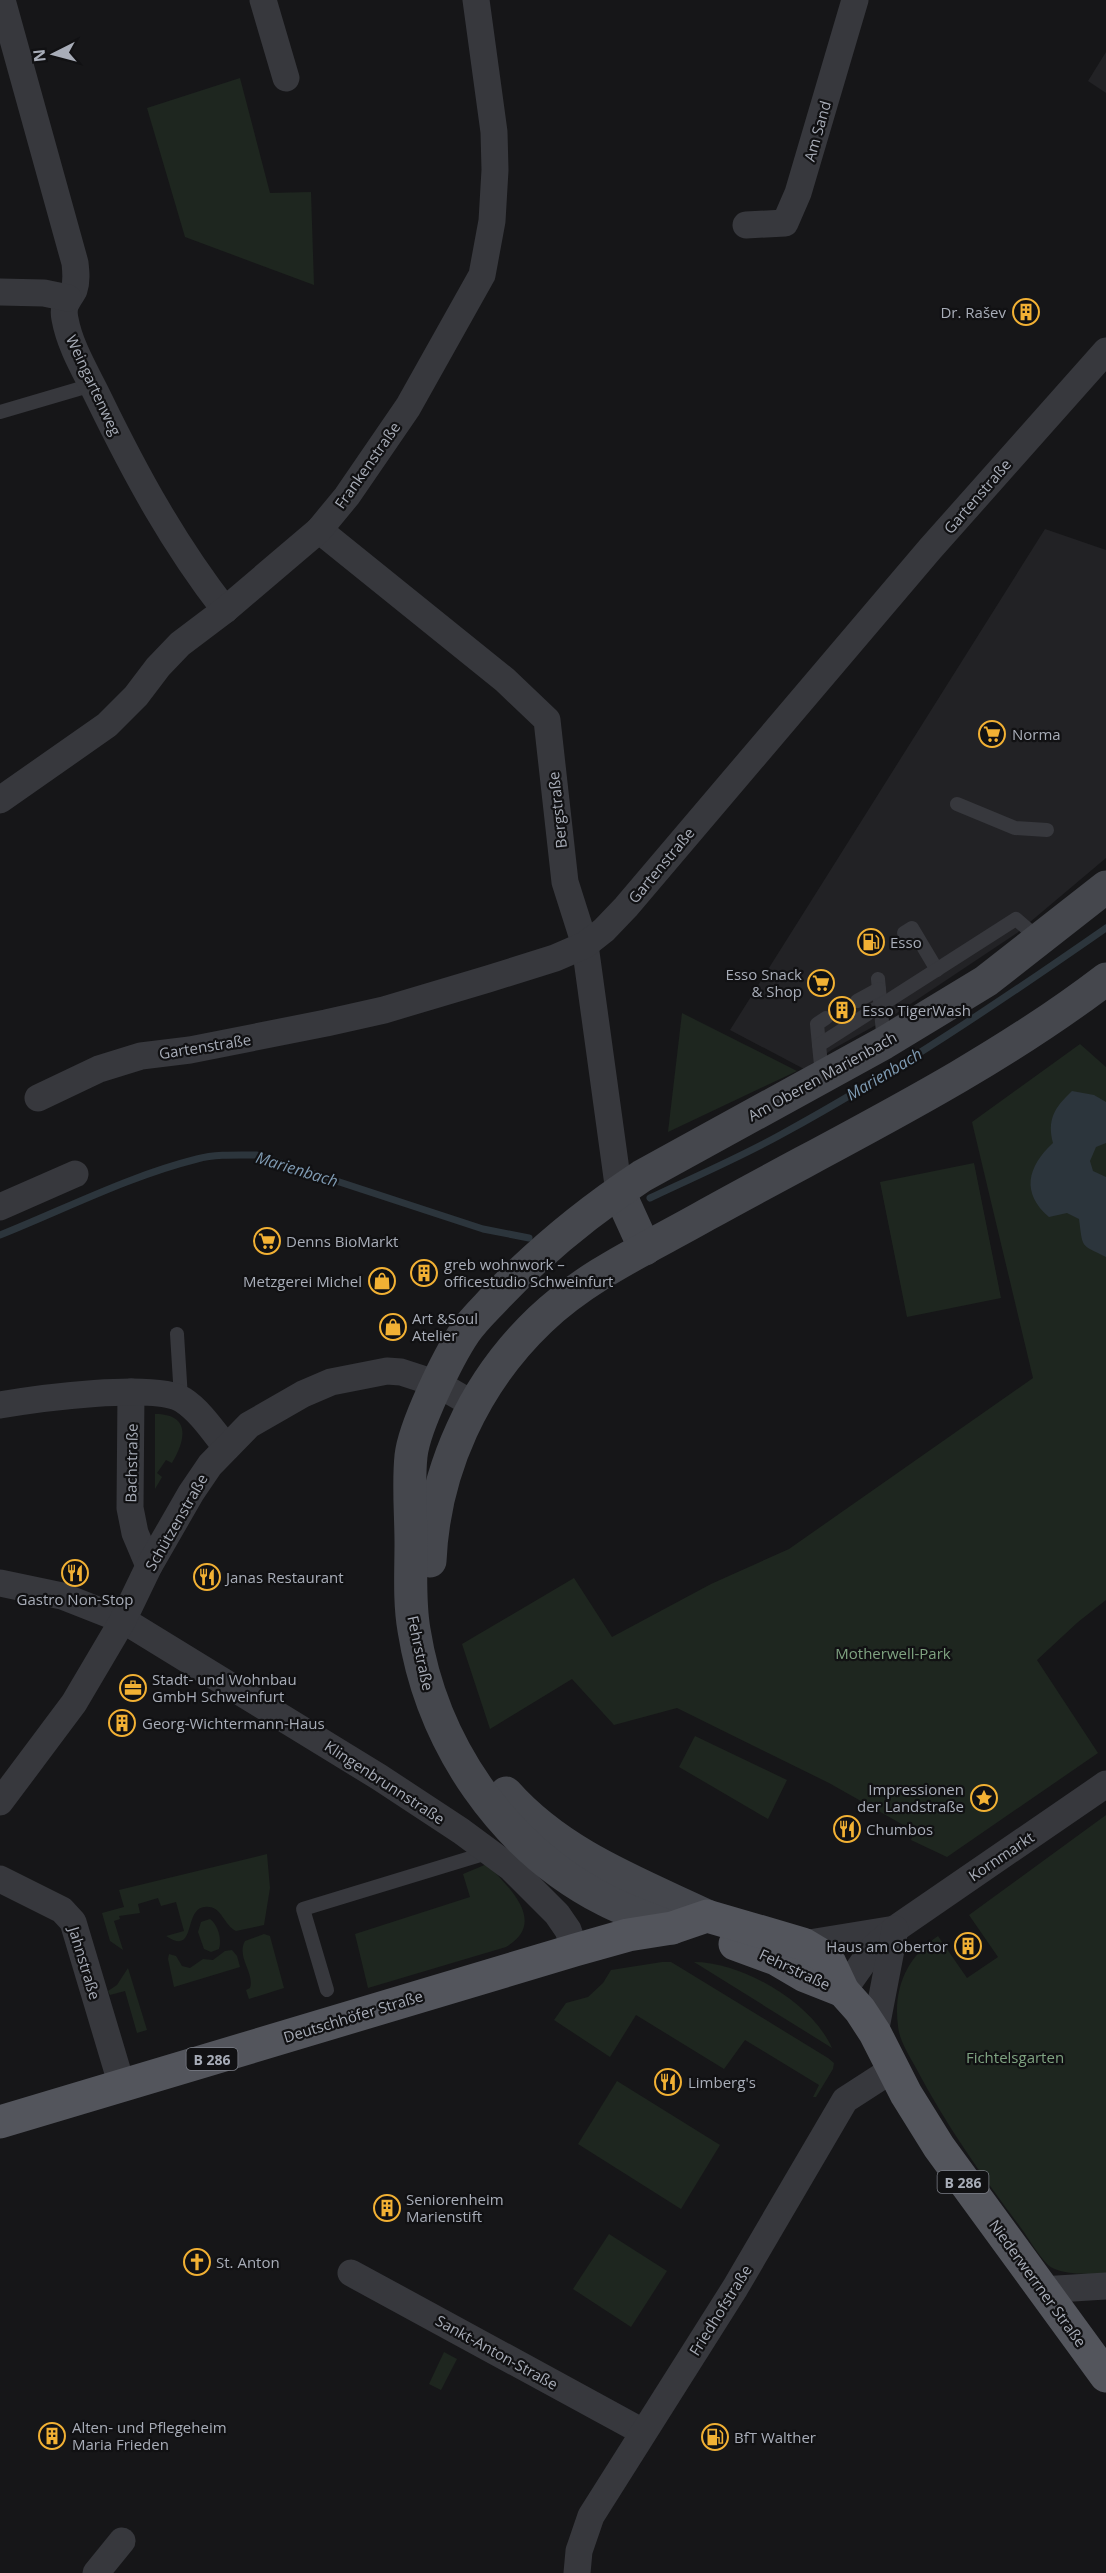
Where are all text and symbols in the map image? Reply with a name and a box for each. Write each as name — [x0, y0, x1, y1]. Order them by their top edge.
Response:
north arrow — [24, 24, 84, 84]
text: N — [27, 48, 51, 63]
street label: Am Sand — [799, 98, 835, 164]
building icon: Dr. Rašev — [1011, 297, 1041, 327]
place label: Dr. Rašev — [940, 302, 1006, 322]
street label: Weingartenweg — [62, 331, 126, 439]
street label: Frankenstraße — [330, 418, 404, 512]
street label: Gartenstraße — [939, 454, 1015, 538]
supermarket icon: Norma — [977, 719, 1007, 749]
place label: Norma — [1012, 724, 1061, 744]
street label: Bergstraße — [543, 771, 571, 849]
street label: Gartenstraße — [623, 823, 699, 907]
fuel station icon: Esso — [856, 927, 886, 957]
place label: Esso — [890, 932, 922, 952]
place label: Esso Snack & Shop — [726, 964, 802, 1001]
supermarket icon: Esso Snack & Shop — [806, 968, 836, 998]
building icon: Esso TigerWash — [827, 995, 857, 1025]
place label: Esso TigerWash — [862, 1000, 971, 1020]
street label: Am Oberen Marienbach — [744, 1027, 900, 1125]
street label: Gartenstraße — [157, 1029, 253, 1063]
water label: Marienbach — [842, 1043, 926, 1105]
water label: Marienbach — [253, 1146, 341, 1192]
supermarket icon: Denns BioMarkt — [252, 1226, 282, 1256]
place label: Denns BioMarkt — [286, 1231, 398, 1251]
place label: greb wohnwork – officestudio Schweinfurt — [444, 1254, 613, 1291]
building icon: greb wohnwork – officestudio Schweinfurt — [409, 1258, 439, 1288]
shop icon: Metzgerei Michel — [367, 1266, 397, 1296]
place label: Metzgerei Michel — [243, 1271, 362, 1291]
place label: Art &Soul Atelier — [412, 1308, 478, 1345]
shop icon: Art &Soul Atelier — [378, 1312, 408, 1342]
street label: Bachstraße — [120, 1423, 142, 1503]
street label: Schützenstraße — [140, 1470, 212, 1574]
restaurant icon: Gastro Non-Stop — [60, 1558, 90, 1588]
restaurant icon: Janas Restaurant — [192, 1562, 222, 1592]
place label: Janas Restaurant — [224, 1567, 344, 1587]
place label: Gastro Non-Stop — [17, 1589, 133, 1609]
street label: Fehrstraße — [403, 1614, 439, 1692]
park label: Motherwell-Park — [835, 1643, 951, 1663]
place label: Stadt- und Wohnbau GmbH Schweinfurt — [152, 1669, 297, 1706]
office icon: Stadt- und Wohnbau GmbH Schweinfurt — [118, 1673, 148, 1703]
building icon: Georg-Wichtermann-Haus — [107, 1708, 137, 1738]
place label: Georg-Wichtermann-Haus — [142, 1713, 325, 1733]
street label: Klingenbrunnstraße — [321, 1736, 449, 1828]
place label: Impressionen der Landstraße — [857, 1779, 964, 1816]
place icon: Impressionen der Landstraße — [969, 1783, 999, 1813]
restaurant icon: Chumbos — [832, 1814, 862, 1844]
place label: Chumbos — [866, 1819, 933, 1839]
street label: Kornmarkt — [964, 1827, 1038, 1885]
street label: Jahnstraße — [64, 1922, 106, 2002]
building icon: Haus am Obertor — [953, 1931, 983, 1961]
place label: Haus am Obertor — [826, 1936, 948, 1956]
street label: Fehrstraße — [756, 1944, 834, 1994]
street label: Deutschhöfer Straße — [281, 1985, 425, 2047]
park label: Fichtelsgarten — [966, 2047, 1064, 2067]
road number: B 286 — [186, 2048, 238, 2070]
restaurant icon: Limberg's — [653, 2067, 683, 2097]
place label: Limberg's — [688, 2072, 756, 2092]
road number: B 286 — [938, 2171, 988, 2193]
place label: Seniorenheim Marienstift — [406, 2189, 504, 2226]
building icon: Seniorenheim Marienstift — [372, 2193, 402, 2223]
street label: Niederwerrner Straße — [985, 2215, 1091, 2351]
church icon: St. Anton — [182, 2247, 212, 2277]
place label: St. Anton — [216, 2252, 280, 2272]
street label: Friedhofstraße — [684, 2261, 756, 2359]
street label: Sankt-Anton-Straße — [432, 2310, 562, 2394]
place label: Alten- und Pflegeheim Maria Frieden — [72, 2417, 227, 2454]
building icon: Alten- und Pflegeheim Maria Frieden — [37, 2421, 67, 2451]
fuel station icon: BfT Walther — [700, 2422, 730, 2452]
place label: BfT Walther — [734, 2427, 816, 2447]

